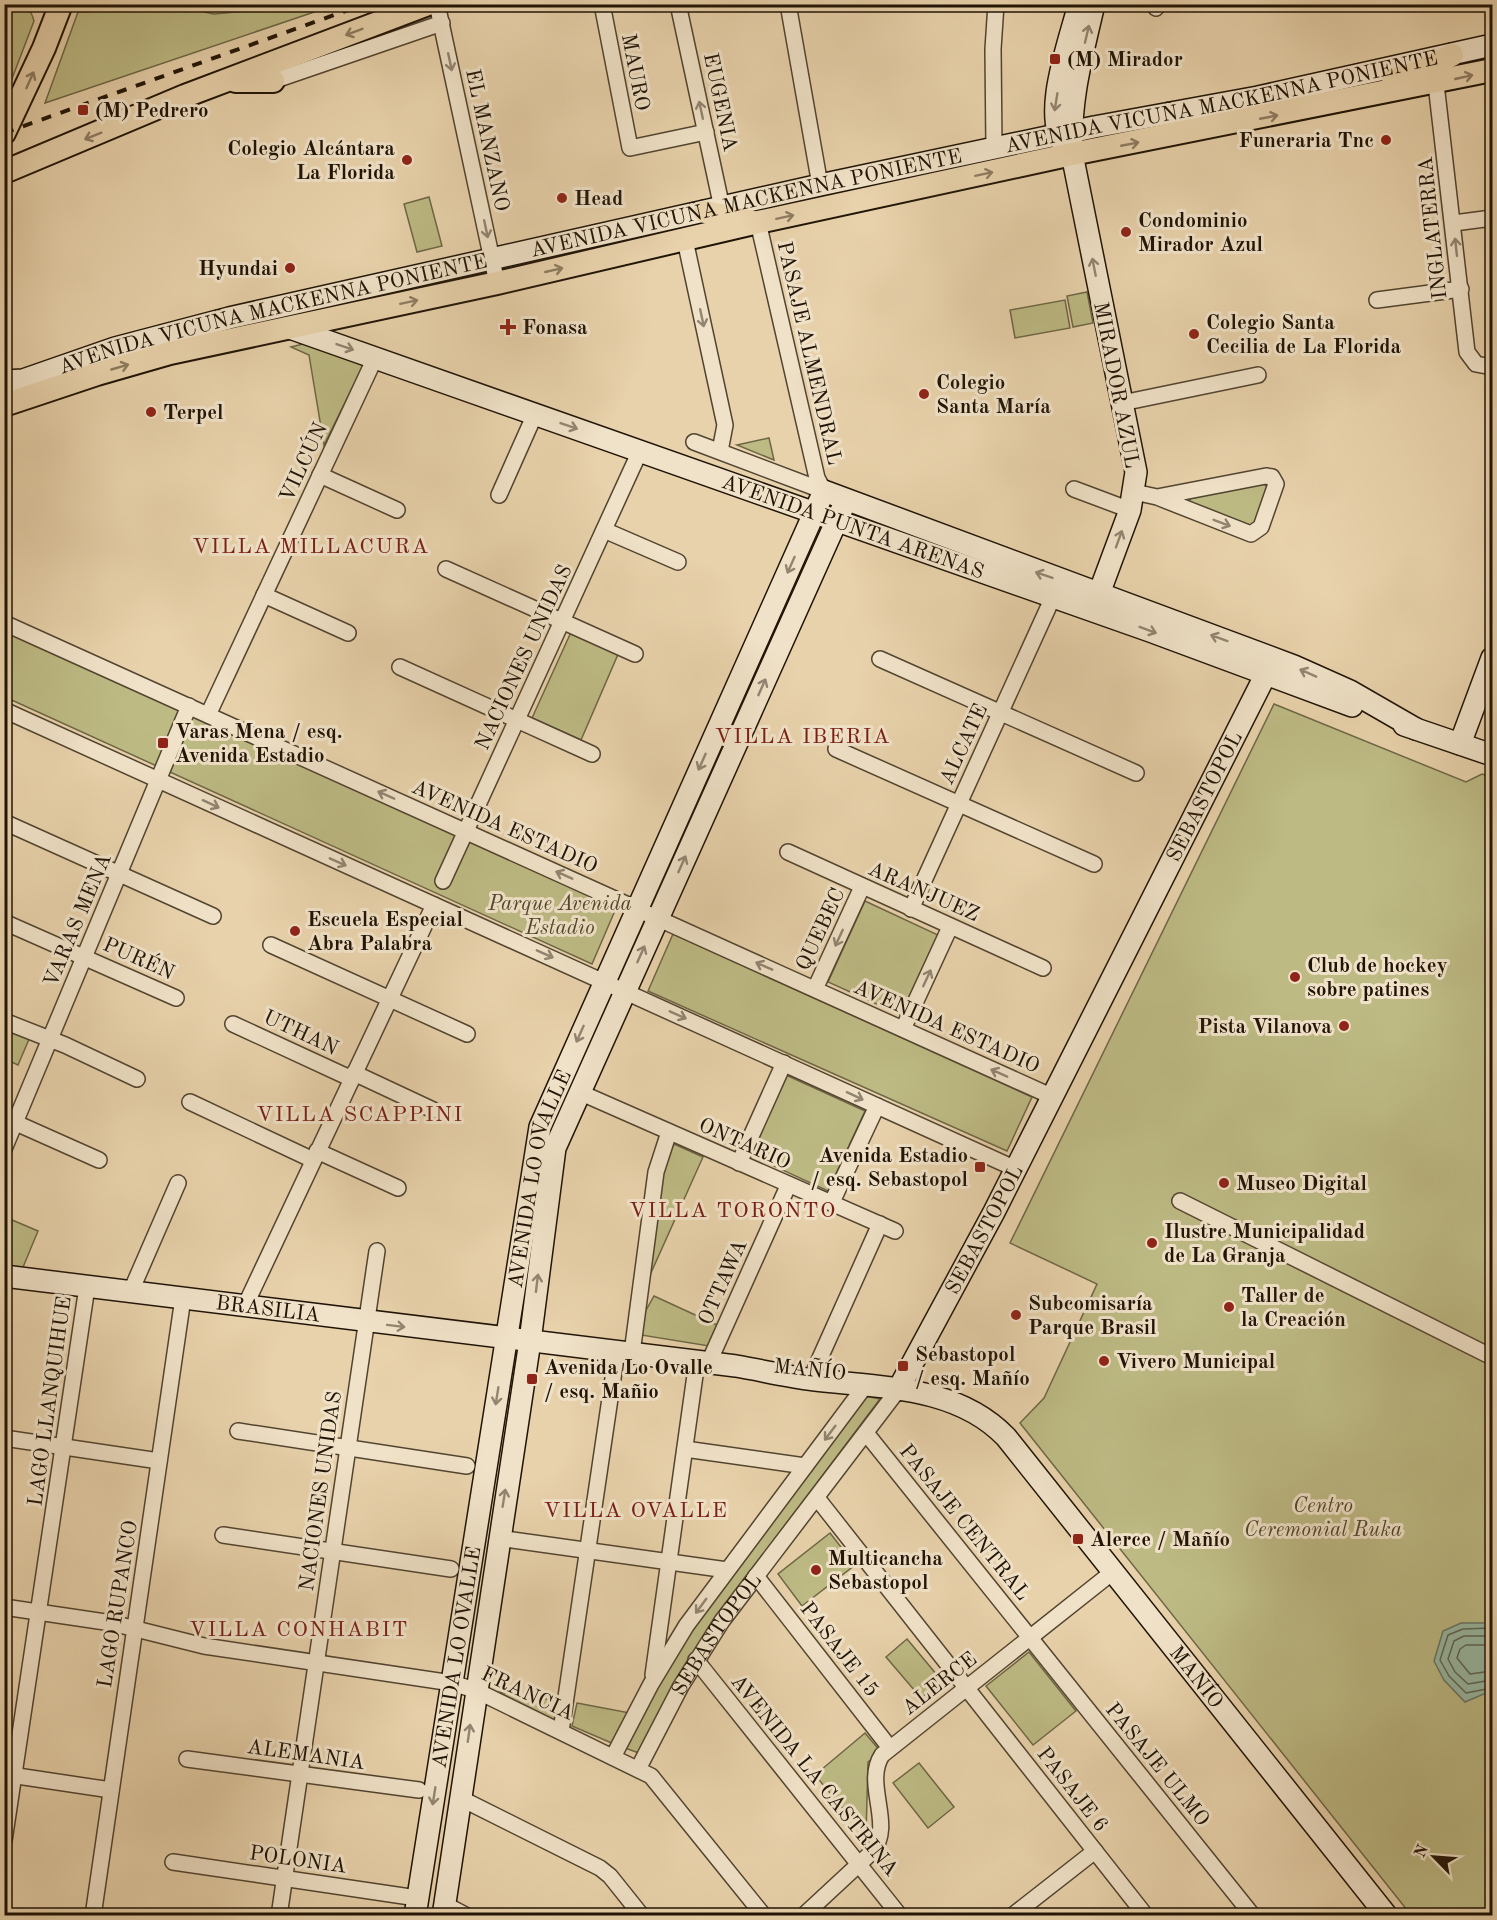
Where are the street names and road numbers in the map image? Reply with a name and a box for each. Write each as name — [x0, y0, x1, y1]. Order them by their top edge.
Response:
street label: MAURO — [617, 32, 652, 113]
street label: AVENIDA VICUÑA MACKENNA PONIENTE — [1003, 48, 1440, 158]
street label: EUGENIA — [699, 51, 740, 154]
street label: EL MANZANO — [461, 67, 512, 213]
street label: AVENIDA VICUÑA MACKENNA PONIENTE — [528, 146, 964, 262]
street label: INGLATERRA — [1416, 155, 1451, 300]
street label: PASAJE ALMENDRAL — [773, 239, 845, 467]
street label: AVENIDA VICUÑA MACKENNA PONIENTE — [56, 251, 490, 379]
street label: MIRADOR AZUL — [1089, 300, 1142, 470]
street label: VILCÚN — [272, 417, 332, 506]
street label: AVENIDA PUNTA ARENAS — [719, 472, 987, 584]
street label: NACIONES UNIDAS — [472, 562, 577, 754]
street label: ALCATE — [937, 701, 992, 788]
street label: SEBASTOPOL — [1164, 728, 1247, 866]
street label: AVENIDA ESTADIO — [408, 777, 600, 878]
street label: VARAS MENA — [41, 851, 116, 990]
street label: ARANJUEZ — [865, 859, 982, 926]
street label: QUEBEC — [793, 885, 850, 974]
street label: PURÉN — [99, 931, 179, 984]
street label: AVENIDA ESTADIO — [850, 977, 1042, 1078]
street label: UTHAN — [260, 1007, 341, 1060]
street label: AVENIDA LO OVALLE — [506, 1067, 576, 1290]
street label: ONTARIO — [695, 1115, 794, 1174]
street label: SEBASTOPOL — [943, 1162, 1028, 1298]
street label: OTTAWA — [695, 1237, 751, 1328]
street label: BRASILIA — [214, 1293, 321, 1327]
street label: LAGO LLANQUIHUE — [25, 1295, 76, 1508]
street label: MAÑÍO — [773, 1351, 848, 1385]
street label: NACIONES UNIDAS — [297, 1390, 346, 1593]
street label: PASAJE CENTRAL — [895, 1441, 1033, 1605]
street label: LAGO RUPANCO — [95, 1519, 142, 1689]
street label: AVENIDA LO OVALLE — [430, 1545, 485, 1770]
street label: SEBASTOPOL — [669, 1570, 766, 1700]
street label: PASAJE 15 — [796, 1599, 882, 1701]
street label: MAÑÍO — [1165, 1643, 1226, 1713]
street label: ALERCE — [899, 1649, 981, 1720]
street label: FRANCIA — [478, 1664, 577, 1725]
street label: AVENIDA LA CASTRINA — [726, 1671, 901, 1881]
street label: PASAJE ULMO — [1101, 1699, 1213, 1831]
street label: ALEMANIA — [246, 1737, 366, 1774]
street label: PASAJE 6 — [1032, 1744, 1111, 1836]
street label: POLONIA — [248, 1843, 348, 1878]

